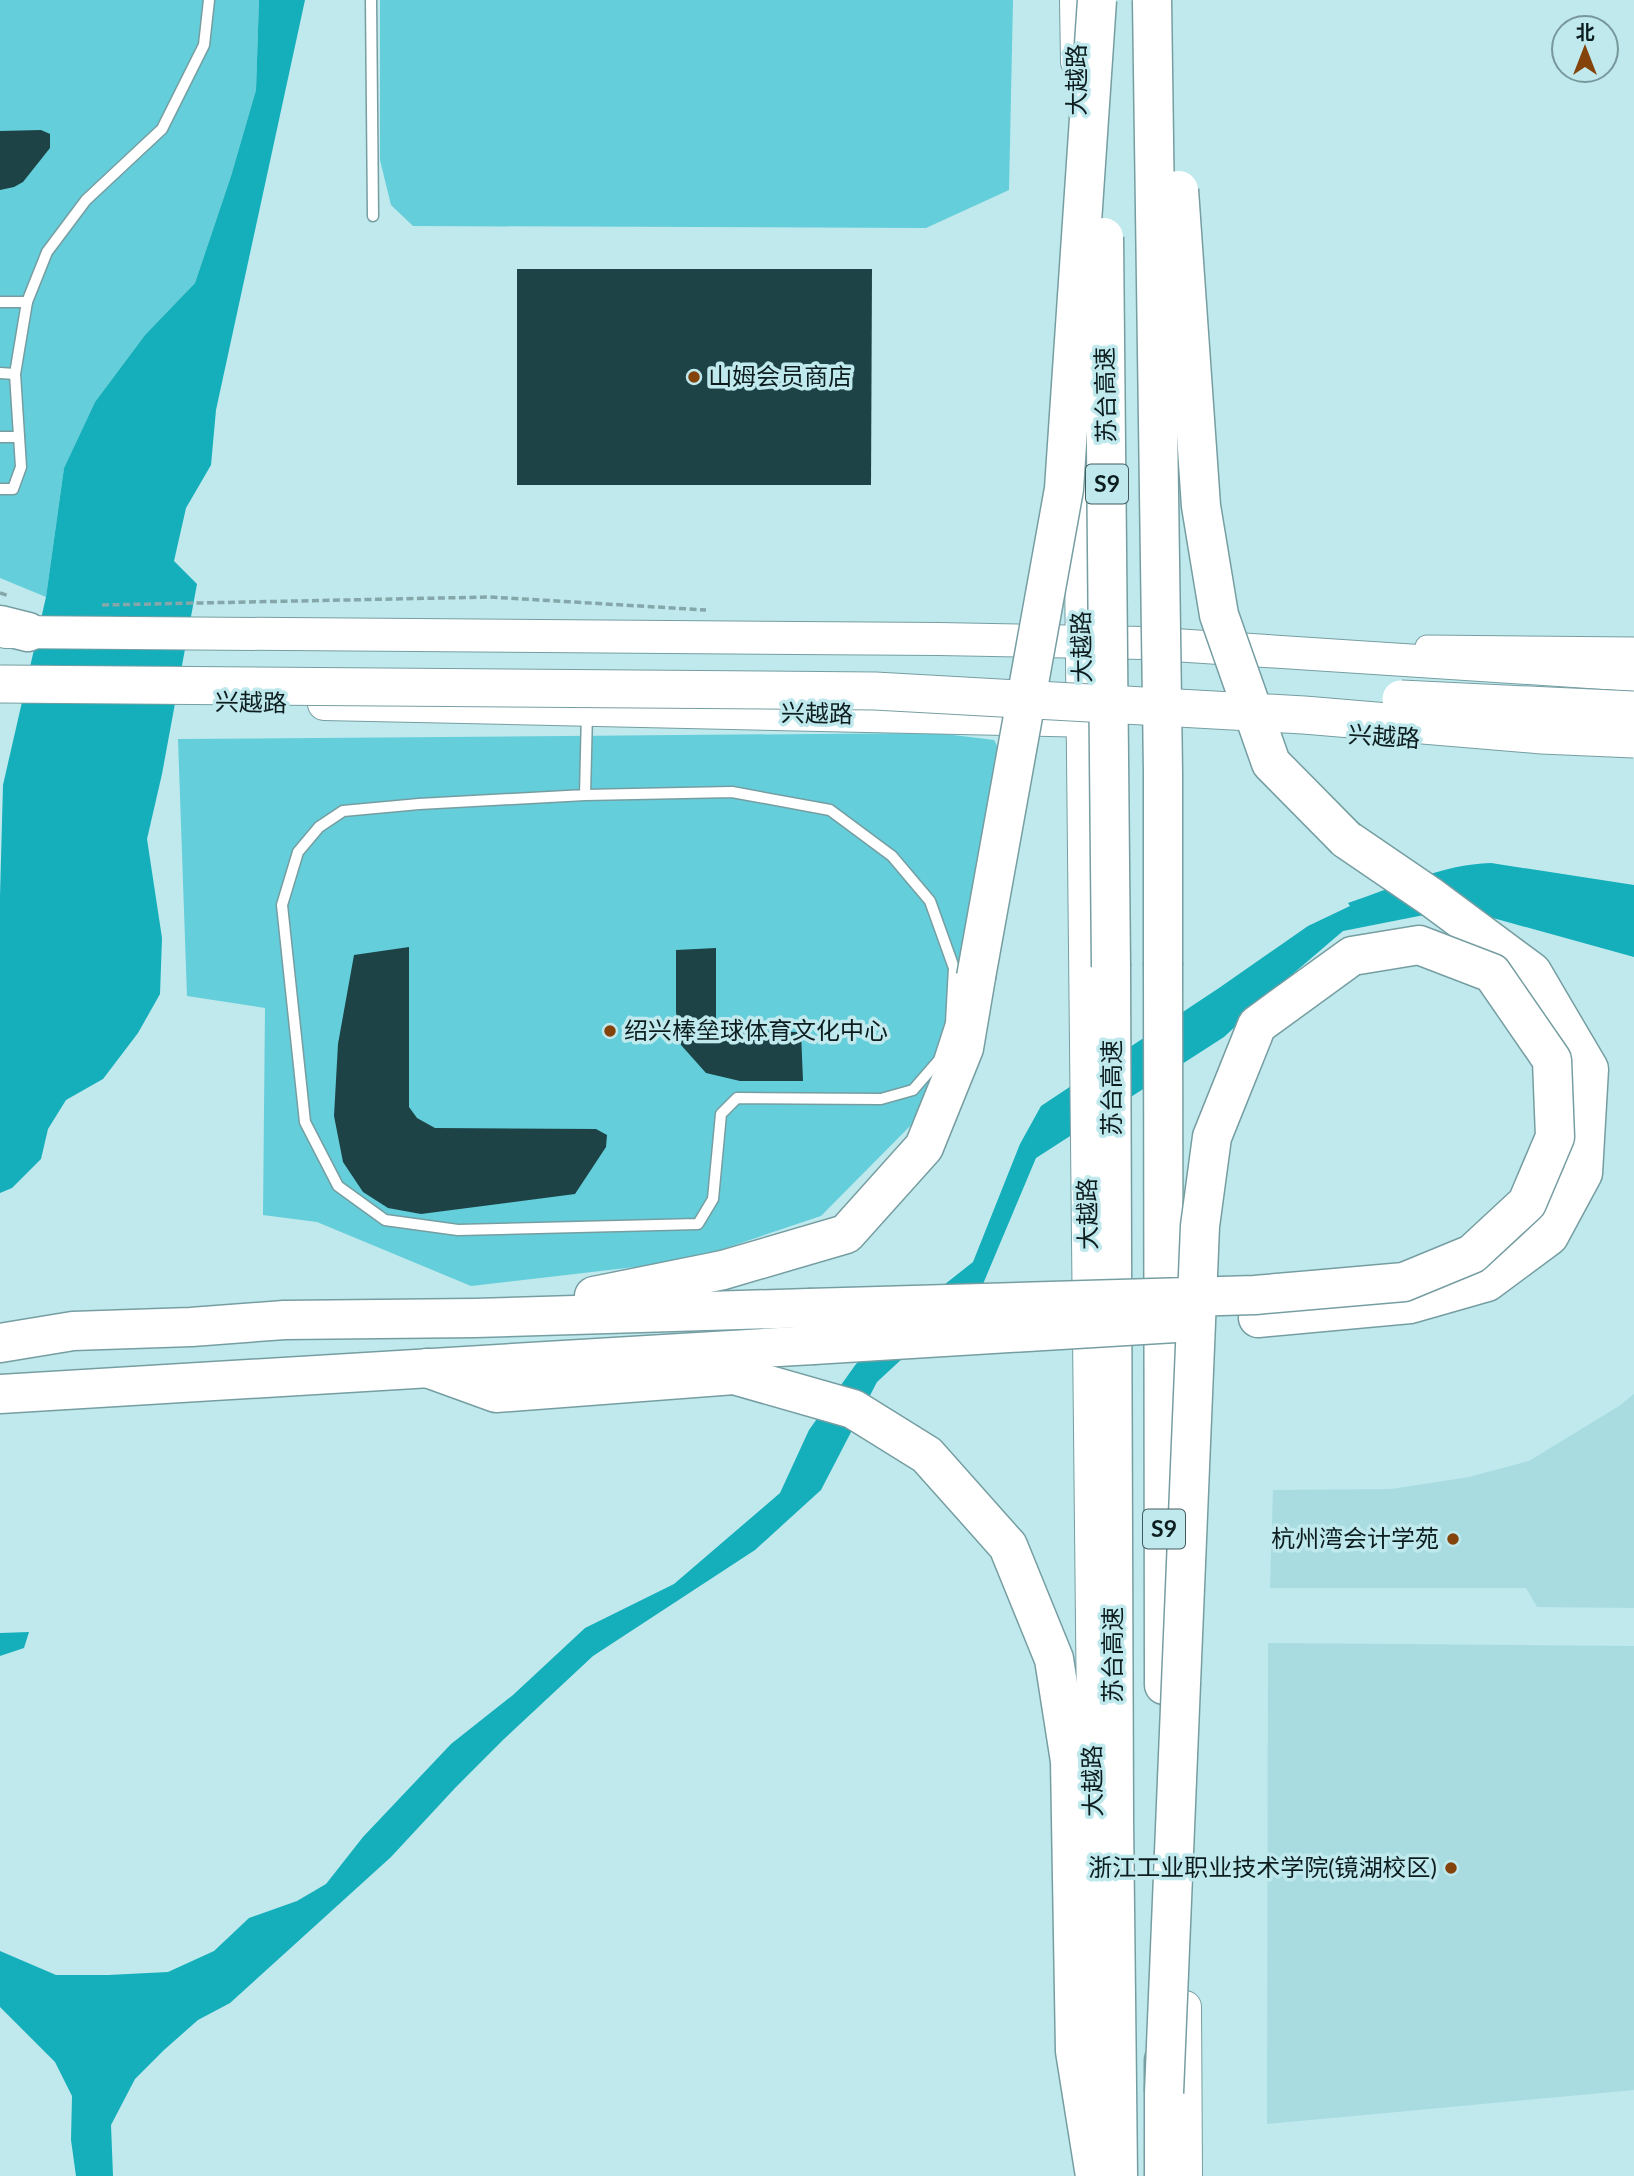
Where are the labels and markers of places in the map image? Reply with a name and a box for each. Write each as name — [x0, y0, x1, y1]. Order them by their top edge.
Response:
place label: 山姆会员商店 — [708, 361, 852, 390]
marker: 山姆会员商店 — [686, 369, 702, 385]
place label: 绍兴棒垒球体育文化中心 — [624, 1015, 888, 1044]
marker: 绍兴棒垒球体育文化中心 — [602, 1023, 618, 1039]
place label: 杭州湾会计学苑 — [1271, 1523, 1439, 1552]
marker: 杭州湾会计学苑 — [1445, 1531, 1461, 1547]
place label: 浙江工业职业技术学院(镜湖校区) — [1088, 1852, 1437, 1881]
marker: 浙江工业职业技术学院(镜湖校区) — [1443, 1860, 1459, 1876]

